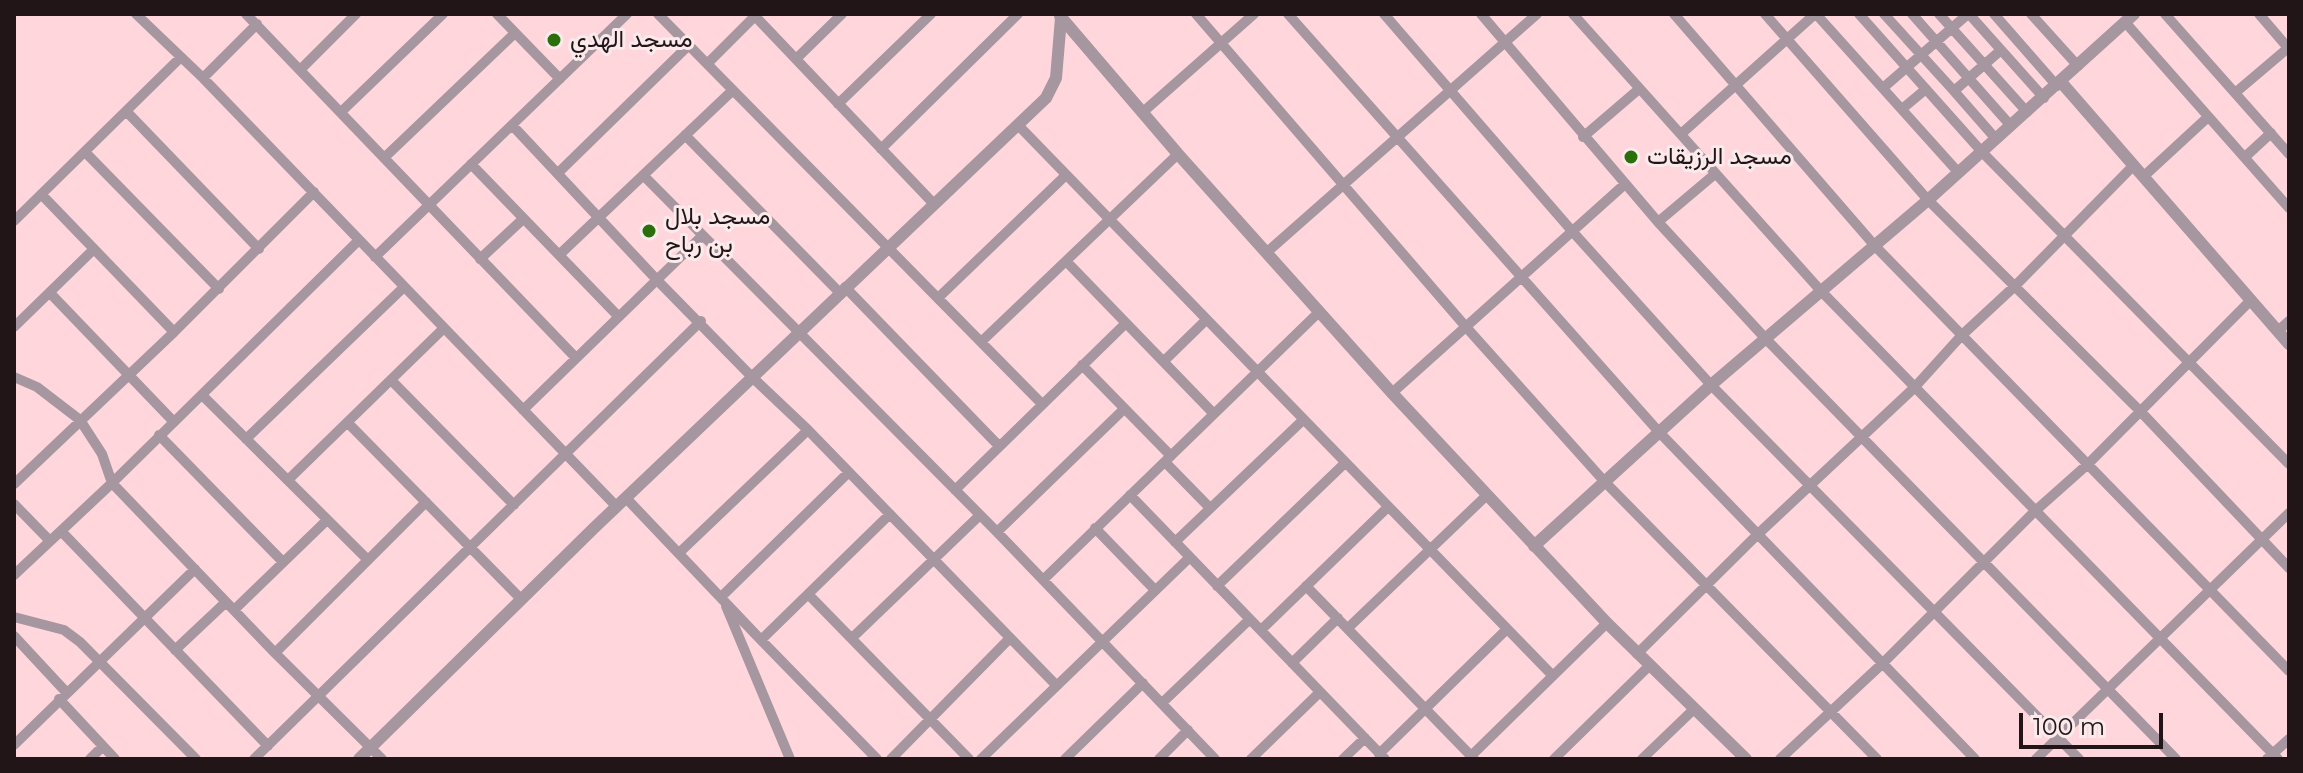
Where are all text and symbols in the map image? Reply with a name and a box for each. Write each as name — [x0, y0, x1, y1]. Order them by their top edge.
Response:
place label: مسجد الهدي — [570, 26, 693, 54]
marker: مسجد الهدي — [545, 31, 563, 49]
place label: مسجد الرزيقات — [1647, 143, 1792, 171]
marker: مسجد الرزيقات — [1622, 148, 1640, 166]
place label: مسجد بلال بن رباح — [665, 203, 770, 259]
marker: مسجد بلال بن رباح — [640, 222, 658, 240]
scale bar — [2023, 697, 2167, 747]
text: 100 m — [2033, 712, 2105, 741]

